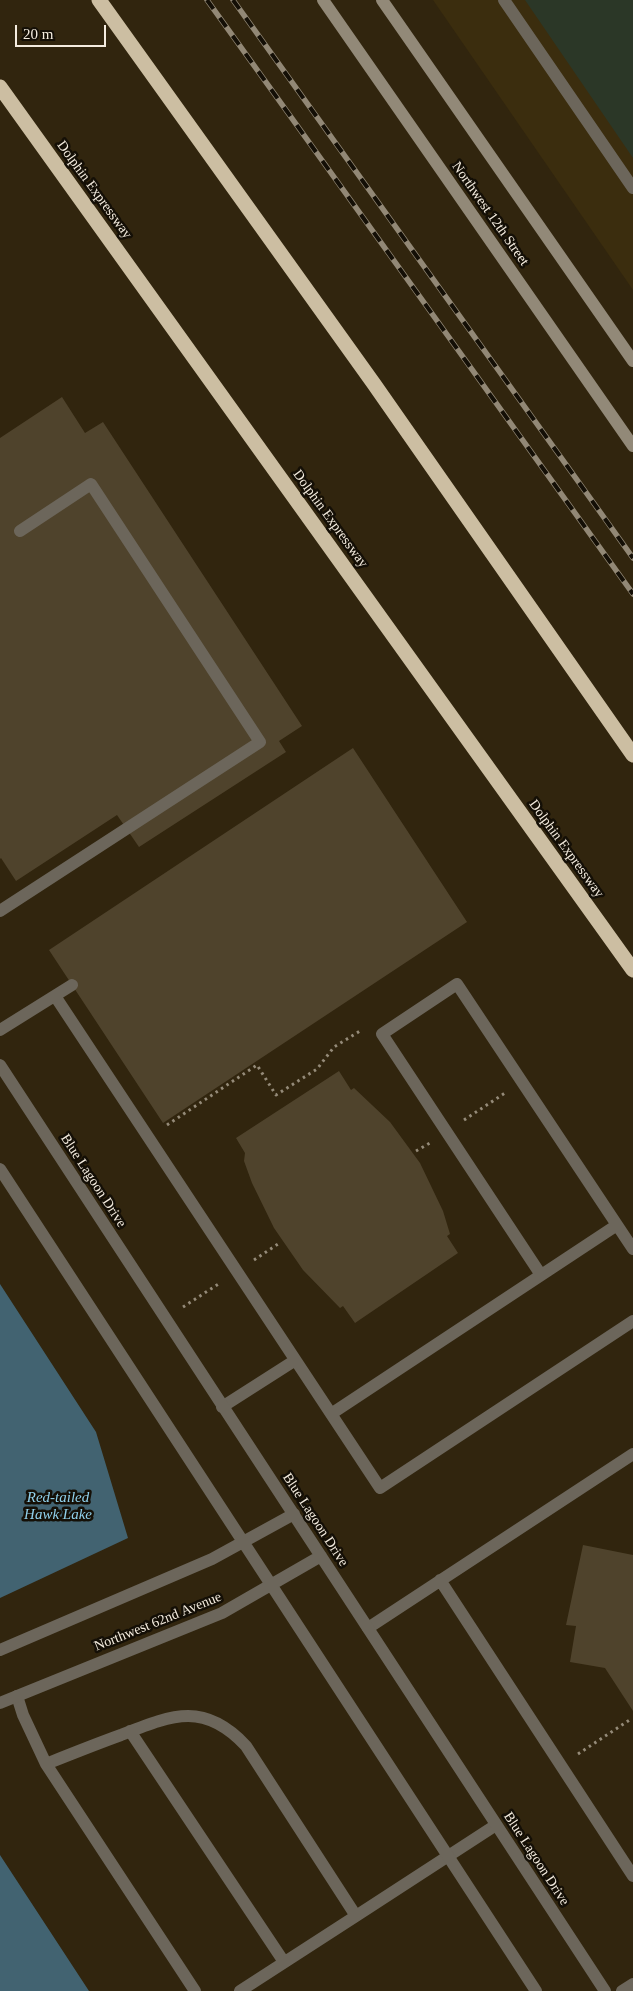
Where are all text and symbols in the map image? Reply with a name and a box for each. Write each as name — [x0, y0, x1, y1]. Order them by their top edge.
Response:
scale bar — [18, 15, 109, 47]
text: 20 m — [23, 26, 53, 42]
street label: Dolphin Expressway — [53, 138, 135, 242]
street label: Northwest 12th Street — [448, 159, 532, 269]
street label: Dolphin Expressway — [289, 467, 371, 571]
street label: Dolphin Expressway — [525, 797, 607, 901]
street label: Blue Lagoon Drive — [57, 1131, 129, 1231]
street label: Blue Lagoon Drive — [279, 1470, 351, 1570]
water label: Red-tailed Hawk Lake — [24, 1489, 92, 1524]
street label: Northwest 62nd Avenue — [92, 1589, 224, 1655]
street label: Blue Lagoon Drive — [500, 1809, 572, 1909]

